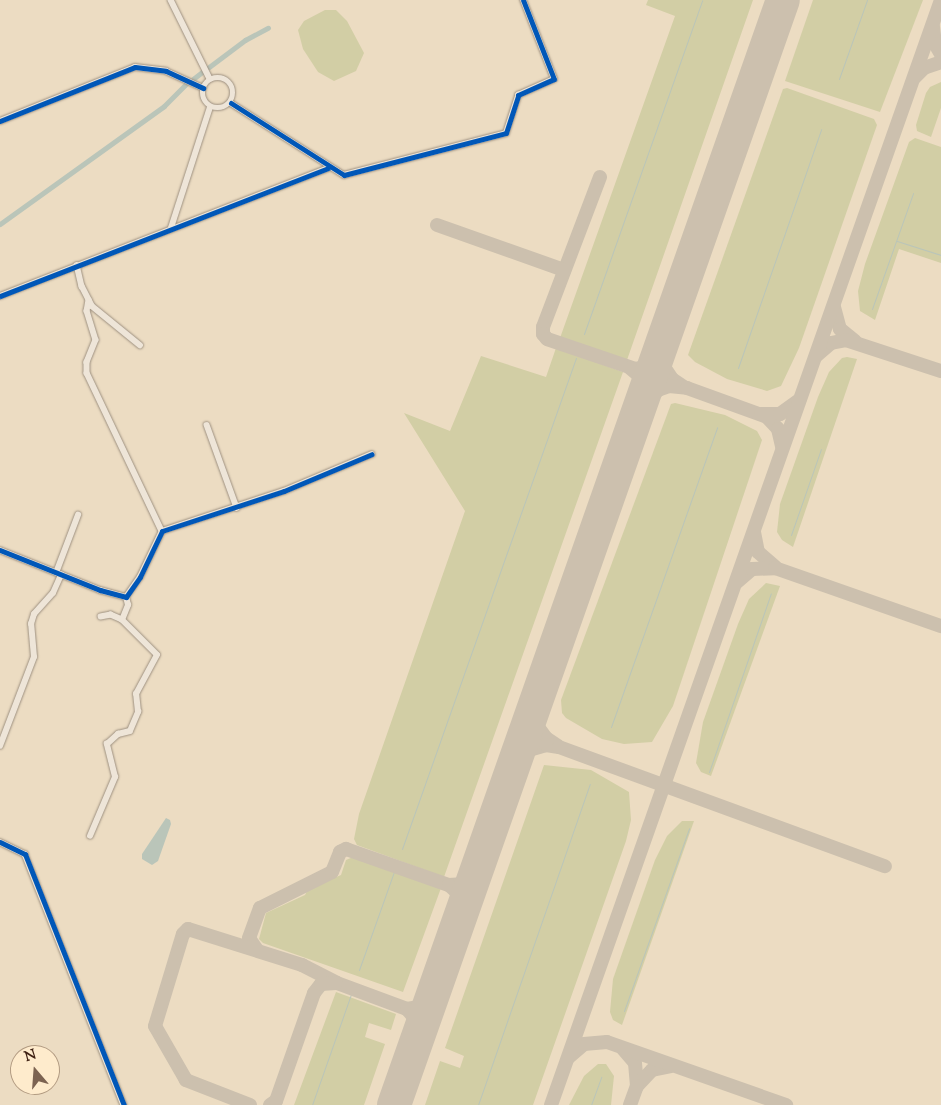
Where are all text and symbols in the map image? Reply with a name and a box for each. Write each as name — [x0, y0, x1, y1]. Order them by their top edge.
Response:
north arrow — [10, 1045, 60, 1095]
text: N — [22, 1045, 39, 1068]

